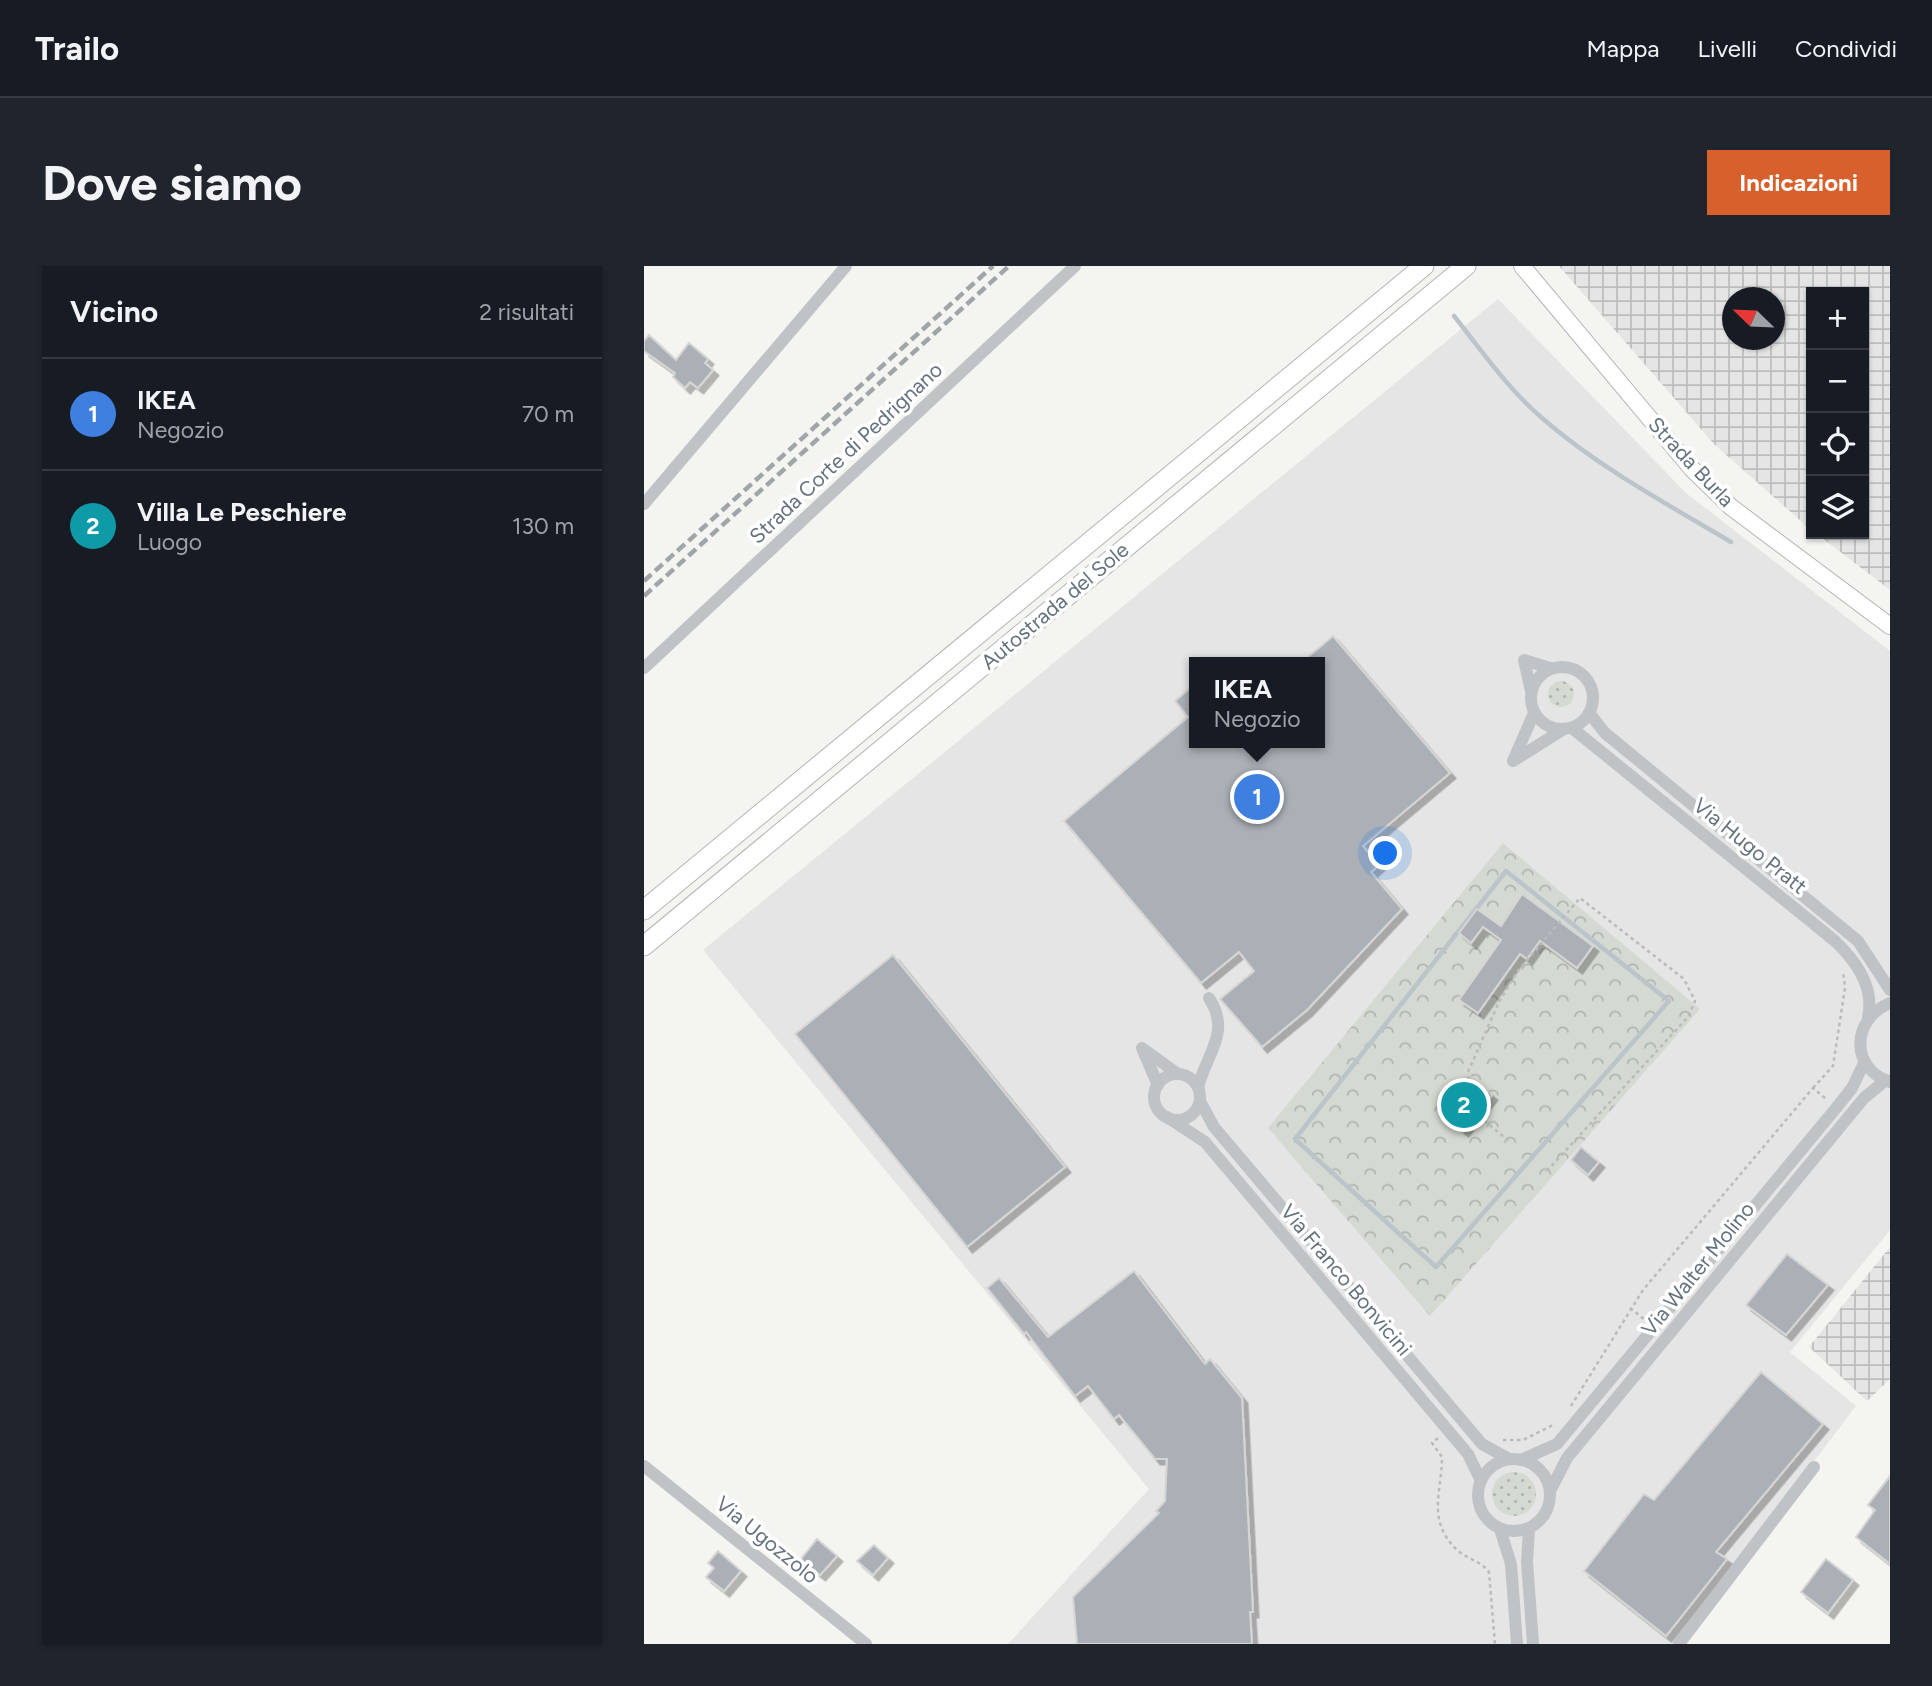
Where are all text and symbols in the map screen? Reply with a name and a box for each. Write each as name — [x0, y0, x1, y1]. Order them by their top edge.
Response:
text: Trailo — [35, 29, 119, 68]
text: Mappa — [1586, 34, 1660, 63]
text: Livelli — [1698, 34, 1757, 63]
text: Condividi — [1795, 34, 1897, 63]
button: Indicazioni — [1707, 150, 1890, 215]
text: Dove siamo — [42, 153, 302, 212]
north arrow — [1722, 287, 1785, 350]
map controls — [1806, 287, 1869, 539]
button: + — [1806, 287, 1869, 350]
text: Vicino — [70, 293, 158, 330]
text: 2 risultati — [479, 298, 574, 326]
button: − — [1806, 350, 1869, 413]
street label: Strada Corte di Pedrignano — [744, 357, 947, 549]
text: IKEA — [137, 384, 196, 416]
text: 1 — [88, 400, 98, 428]
text: 70 m — [522, 400, 574, 428]
street label: Strada Burla — [1643, 412, 1739, 512]
button: locate — [1806, 413, 1869, 476]
text: Negozio — [137, 416, 224, 444]
button: layers — [1806, 476, 1869, 539]
text: Villa Le Peschiere — [137, 496, 346, 528]
text: 2 — [86, 512, 100, 540]
text: 130 m — [512, 512, 574, 540]
text: Luogo — [137, 528, 202, 556]
street label: Autostrada del Sole — [976, 537, 1133, 674]
popup — [1189, 657, 1325, 748]
text: IKEA — [1213, 673, 1272, 705]
text: Negozio — [1213, 705, 1301, 733]
pin: 1 — [1234, 771, 1280, 823]
street label: Via Hugo Pratt — [1689, 792, 1812, 899]
your location — [1368, 836, 1402, 870]
pin: 2 — [1441, 1079, 1487, 1131]
street label: Via Walter Molino — [1636, 1197, 1759, 1341]
street label: Via Franco Bonvicini — [1276, 1199, 1417, 1360]
street label: Via Ugozzolo — [711, 1491, 823, 1588]

